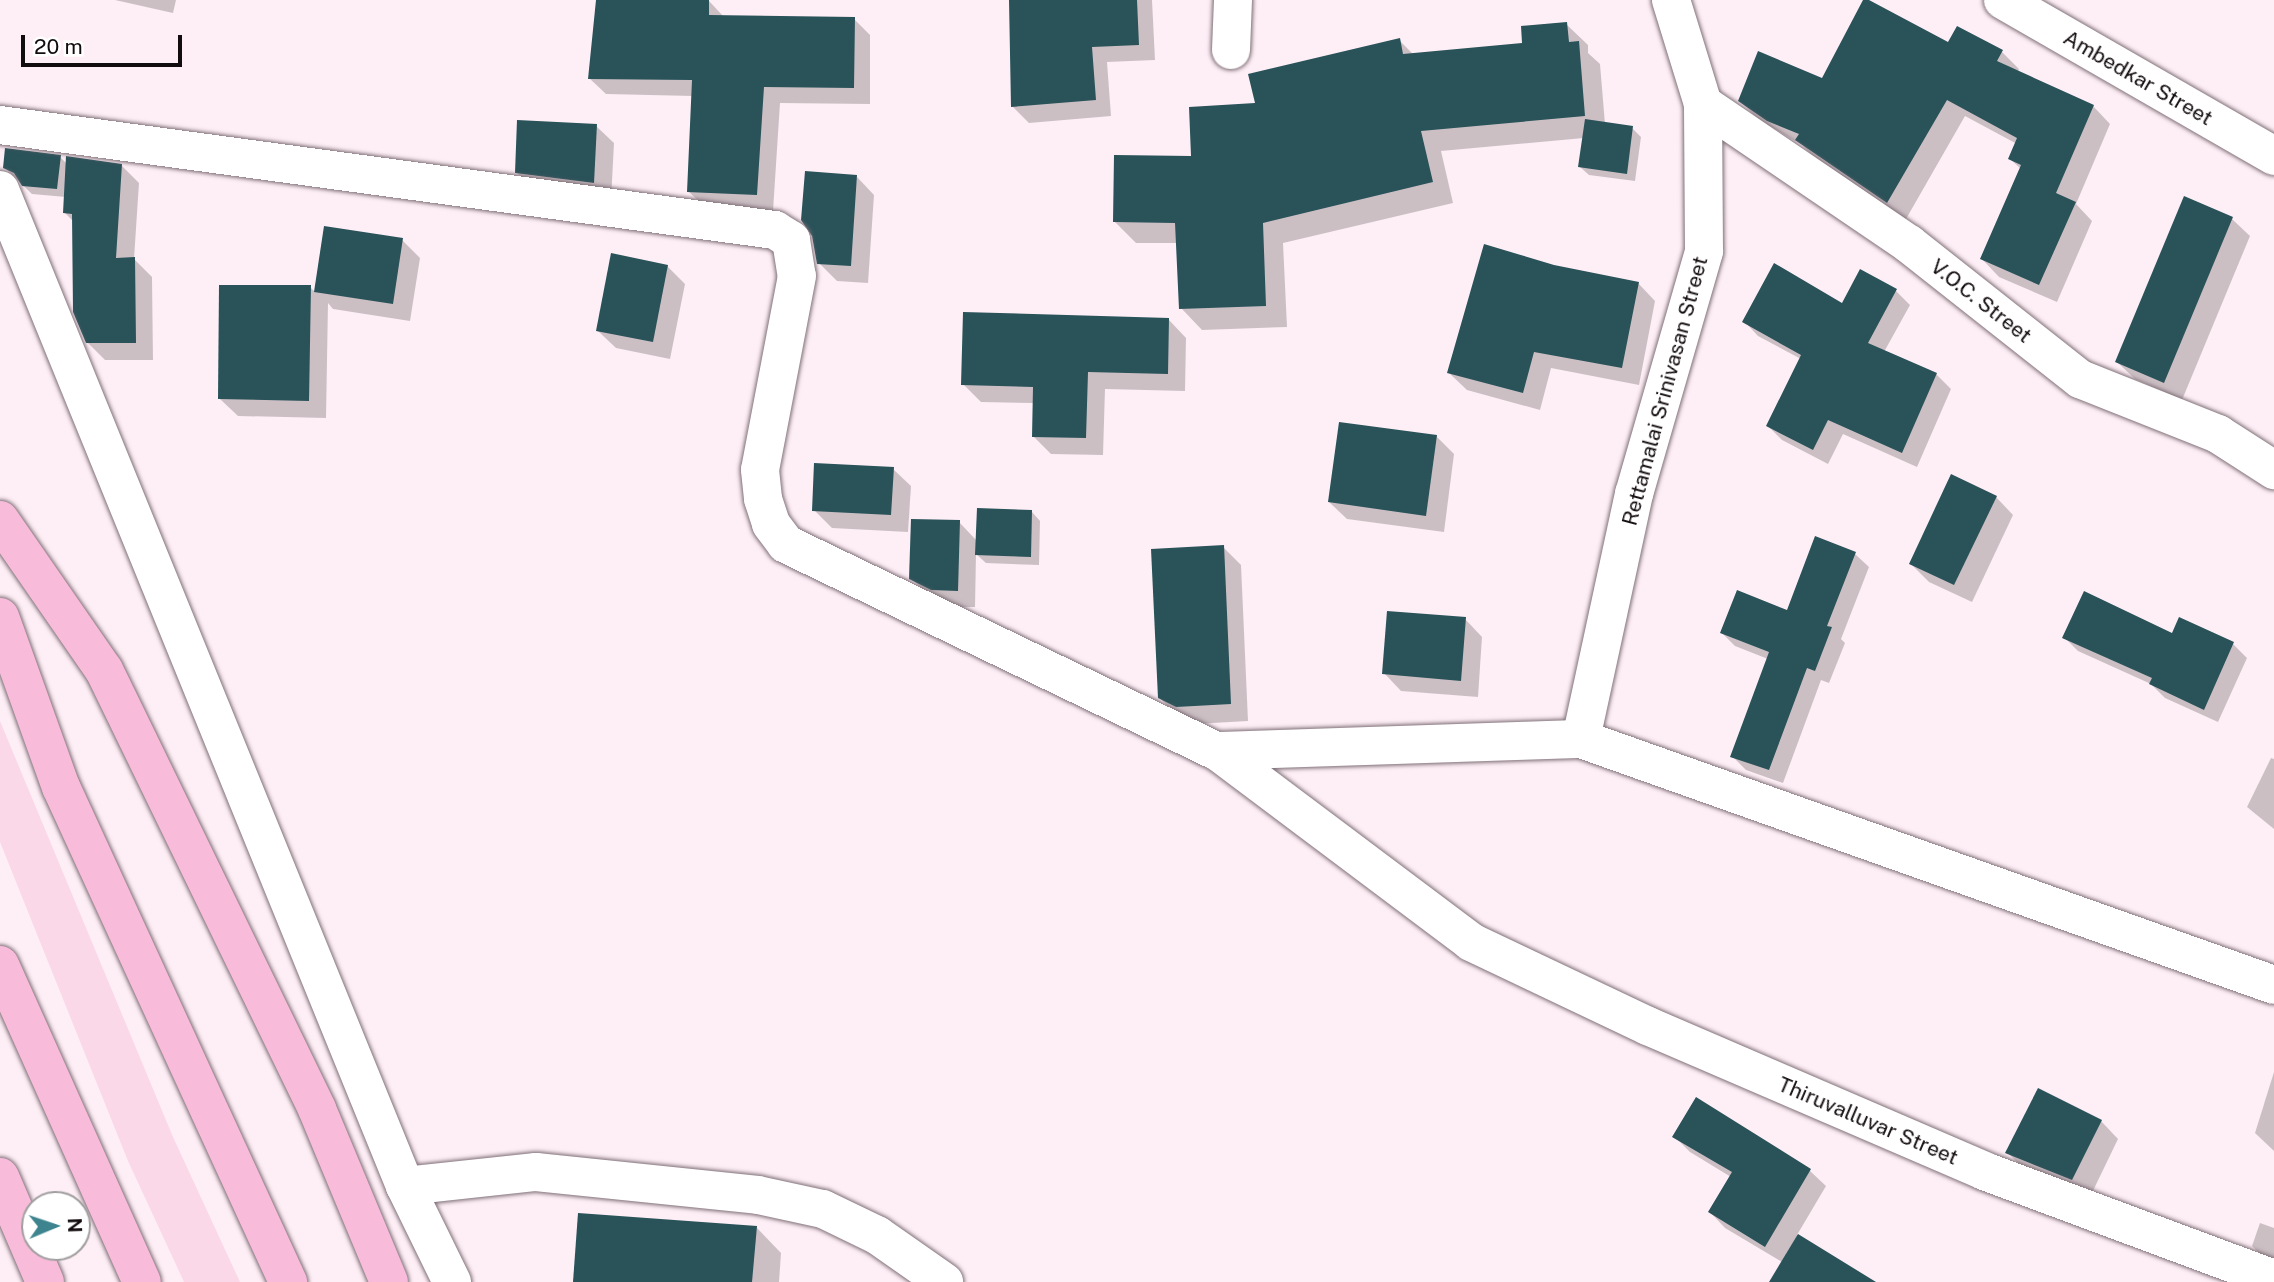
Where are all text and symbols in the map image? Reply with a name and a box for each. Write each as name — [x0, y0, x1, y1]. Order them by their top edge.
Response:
scale bar — [24, 21, 186, 65]
street label: Ambedkar Street — [2059, 25, 2217, 131]
text: 20 m — [34, 34, 83, 59]
street label: Rettamalai Srinivasan Street — [1617, 254, 1713, 528]
street label: V.O.C. Street — [1925, 254, 2037, 348]
street label: Thiruvalluvar Street — [1774, 1072, 1962, 1170]
north arrow — [21, 1191, 91, 1261]
text: N — [64, 1218, 86, 1233]

